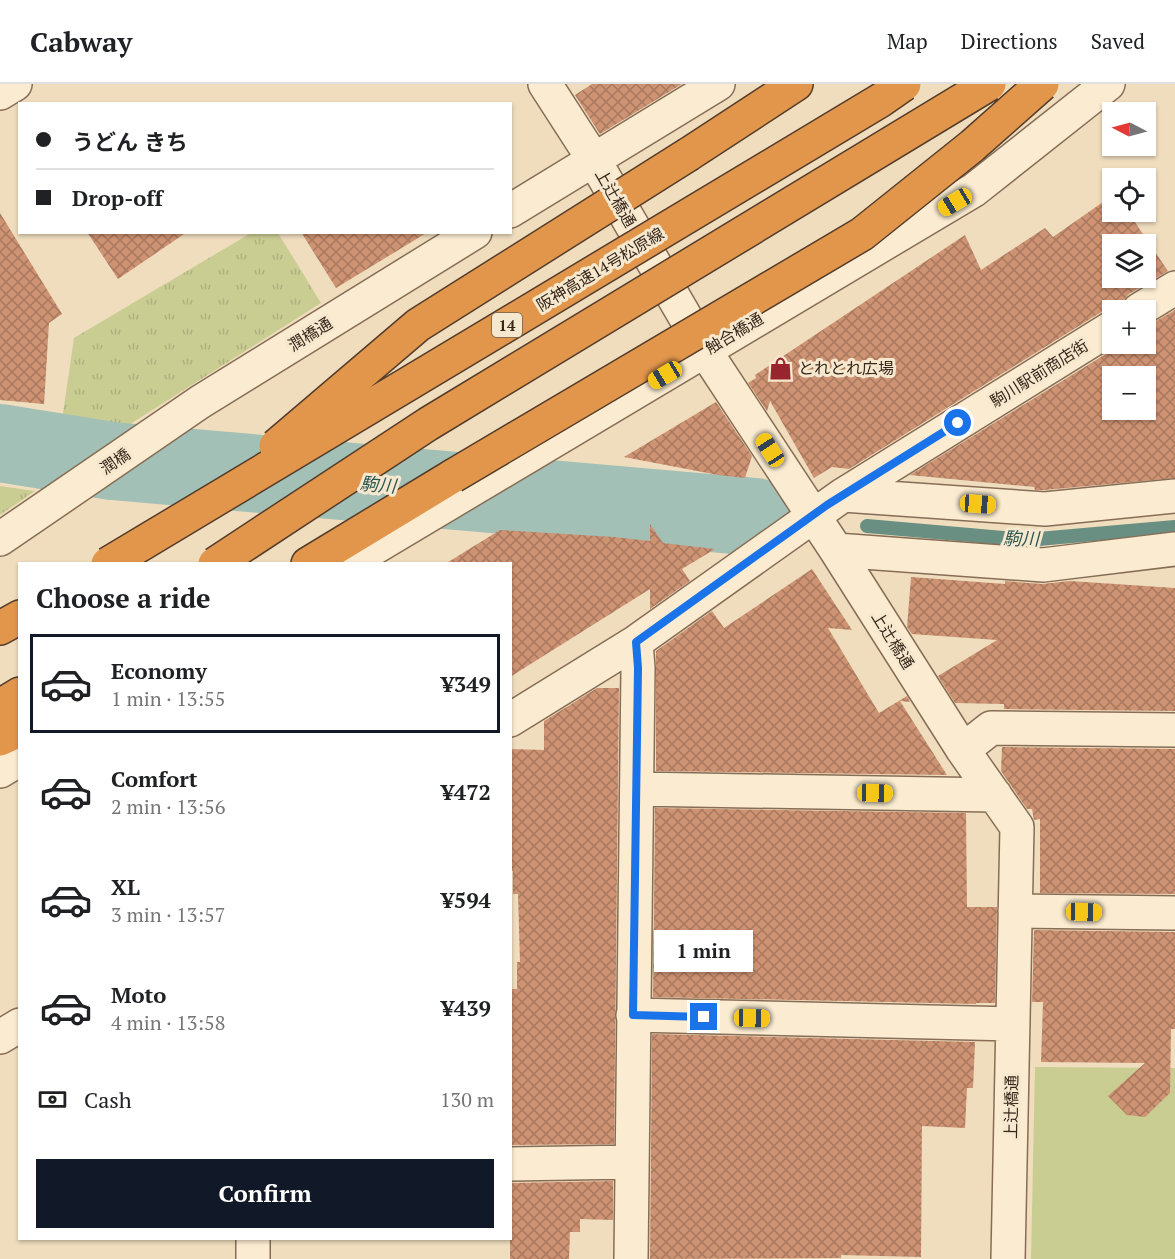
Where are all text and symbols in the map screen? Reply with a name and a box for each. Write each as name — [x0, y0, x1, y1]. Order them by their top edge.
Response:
text: Cabway — [30, 23, 132, 60]
text: Map — [887, 27, 928, 55]
text: Directions — [961, 27, 1058, 55]
text: Saved — [1091, 27, 1145, 55]
north arrow — [1102, 102, 1156, 156]
map controls — [1102, 102, 1156, 420]
text: うどん きち — [72, 127, 188, 156]
street label: 上辻橋通 — [590, 165, 642, 231]
button: locate — [1102, 168, 1156, 222]
text: Drop-off — [72, 183, 163, 212]
car — [935, 185, 975, 219]
street label: 阪神高速14号松原線 — [532, 222, 668, 316]
button: layers — [1102, 234, 1156, 288]
button: + — [1102, 300, 1156, 354]
street label: 触合橋通 — [701, 307, 767, 359]
street label: 潤橋通 — [284, 312, 336, 356]
road number: 14 — [492, 313, 522, 337]
street label: 駒川駅前商店街 — [986, 334, 1092, 412]
shop icon: とれとれ広場 — [767, 355, 793, 381]
place label: とれとれ広場 — [798, 357, 894, 379]
car — [645, 358, 685, 392]
button: − — [1102, 366, 1156, 420]
route start — [944, 409, 971, 436]
car — [753, 430, 787, 470]
street label: 潤橋 — [96, 443, 134, 479]
water label: 駒川 — [359, 470, 399, 498]
car — [959, 494, 997, 514]
water label: 駒川 — [1003, 526, 1041, 550]
text: Choose a ride — [36, 580, 211, 616]
street label: 上辻橋通 — [867, 607, 919, 673]
text: Economy — [111, 656, 207, 685]
icon: car — [39, 657, 93, 711]
text: ¥349 — [441, 669, 491, 698]
text: 1 min · 13:55 — [111, 685, 225, 712]
text: Comfort — [111, 764, 197, 793]
icon: car — [39, 765, 93, 819]
text: ¥472 — [441, 777, 491, 806]
car — [857, 784, 893, 802]
text: 2 min · 13:56 — [111, 793, 225, 820]
text: XL — [111, 872, 140, 901]
icon: car — [39, 873, 93, 927]
text: ¥594 — [441, 885, 491, 914]
text: 3 min · 13:57 — [111, 901, 225, 928]
car — [1066, 903, 1102, 921]
callout: 1 min — [654, 930, 754, 972]
text: 1 min — [676, 937, 731, 964]
text: Moto — [111, 980, 166, 1009]
icon: car — [39, 981, 93, 1035]
text: ¥439 — [441, 993, 491, 1022]
route end — [690, 1003, 717, 1030]
text: 4 min · 13:58 — [111, 1009, 225, 1036]
car — [734, 1009, 770, 1027]
street label: 上辻橋通 — [999, 1075, 1023, 1139]
icon: cash — [36, 1083, 69, 1116]
text: Cash — [84, 1085, 132, 1114]
text: 130 m — [440, 1086, 494, 1113]
button: Confirm — [36, 1159, 494, 1228]

